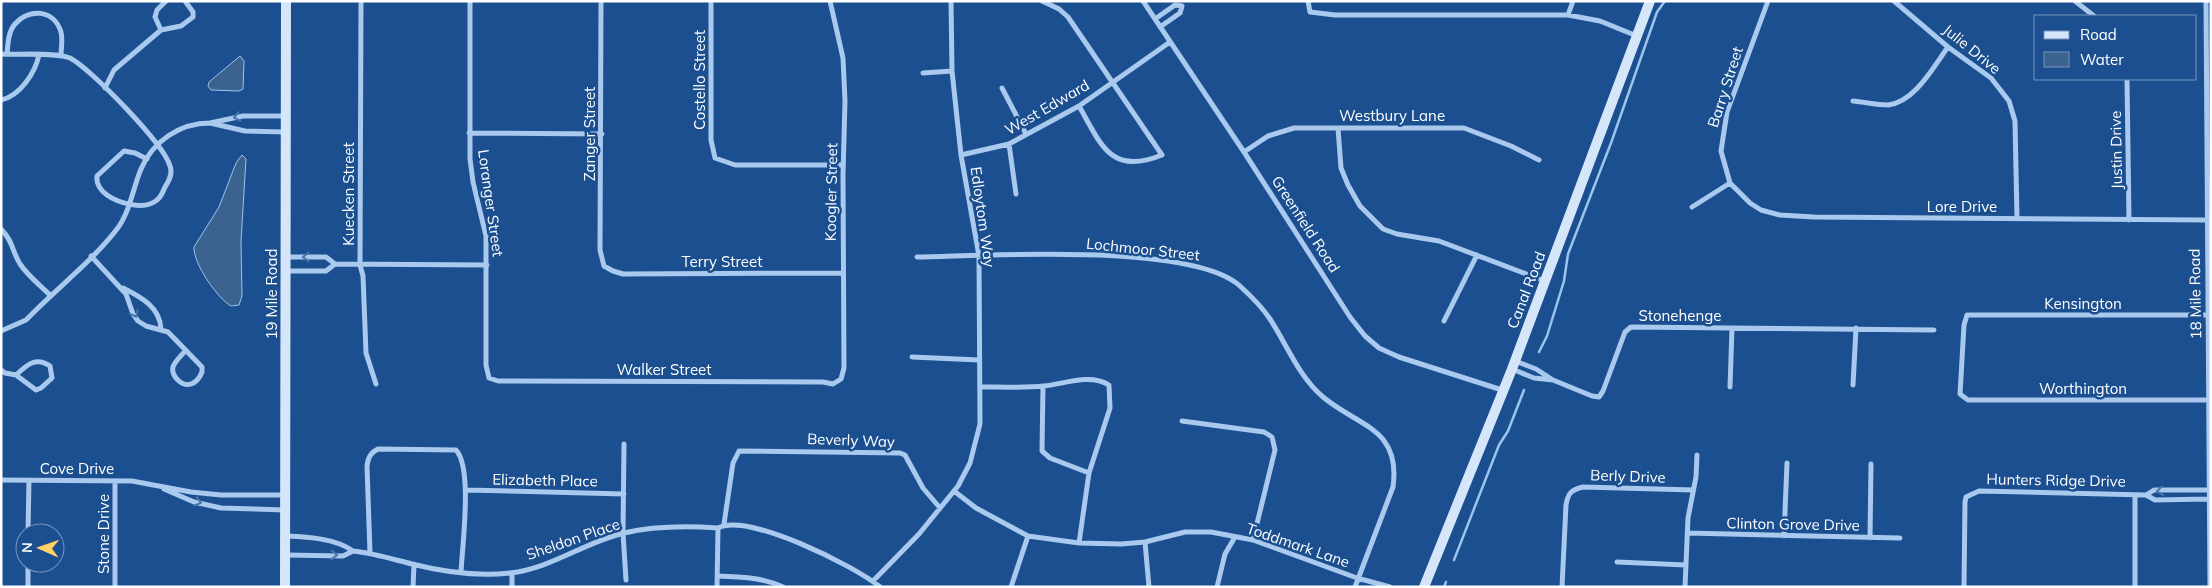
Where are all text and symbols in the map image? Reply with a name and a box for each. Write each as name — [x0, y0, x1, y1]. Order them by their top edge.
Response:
legend — [2034, 15, 2197, 80]
street label: Julie Drive — [1939, 20, 2005, 78]
text: Road — [2080, 25, 2117, 44]
street label: Costello Street — [690, 30, 709, 130]
street label: Barry Street — [1703, 44, 1747, 130]
text: Water — [2080, 50, 2124, 69]
street label: West Edward — [1001, 75, 1093, 139]
street label: Zanger Street — [580, 87, 599, 181]
street label: Westbury Lane — [1339, 106, 1445, 125]
street label: Justin Drive — [2106, 110, 2126, 190]
one-way arrow — [233, 112, 242, 122]
street label: Kuecken Street — [339, 142, 358, 246]
street label: Koogler Street — [821, 143, 841, 241]
street label: Loranger Street — [474, 148, 508, 258]
street label: Edloytom Way — [967, 165, 999, 269]
street label: Greenfield Road — [1268, 172, 1344, 276]
street label: Lore Drive — [1927, 197, 1997, 216]
street label: Lochmoor Street — [1085, 234, 1201, 264]
street label: 18 Mile Road — [2185, 248, 2205, 340]
street label: 19 Mile Road — [262, 249, 281, 339]
street label: Canal Road — [1503, 249, 1549, 331]
one-way arrow — [302, 252, 310, 262]
street label: Terry Street — [682, 252, 762, 271]
street label: Kensington — [2044, 294, 2122, 313]
street label: Stonehenge — [1639, 306, 1721, 325]
one-way arrow — [128, 309, 138, 318]
street label: Walker Street — [617, 360, 711, 379]
street label: Worthington — [2039, 379, 2127, 398]
street label: Beverly Way — [807, 429, 895, 451]
street label: Cove Drive — [40, 459, 114, 478]
street label: Berly Drive — [1590, 465, 1666, 487]
street label: Hunters Ridge Drive — [1986, 469, 2126, 491]
street label: Elizabeth Place — [492, 470, 598, 490]
one-way arrow — [2155, 485, 2163, 496]
street label: Stone Drive — [94, 494, 113, 574]
one-way arrow — [193, 497, 201, 507]
street label: Clinton Grove Drive — [1726, 513, 1860, 535]
street label: Sheldon Place — [524, 514, 622, 564]
street label: Toddmark Lane — [1244, 518, 1352, 572]
north arrow — [15, 523, 65, 573]
text: N — [18, 542, 36, 553]
one-way arrow — [330, 550, 338, 561]

